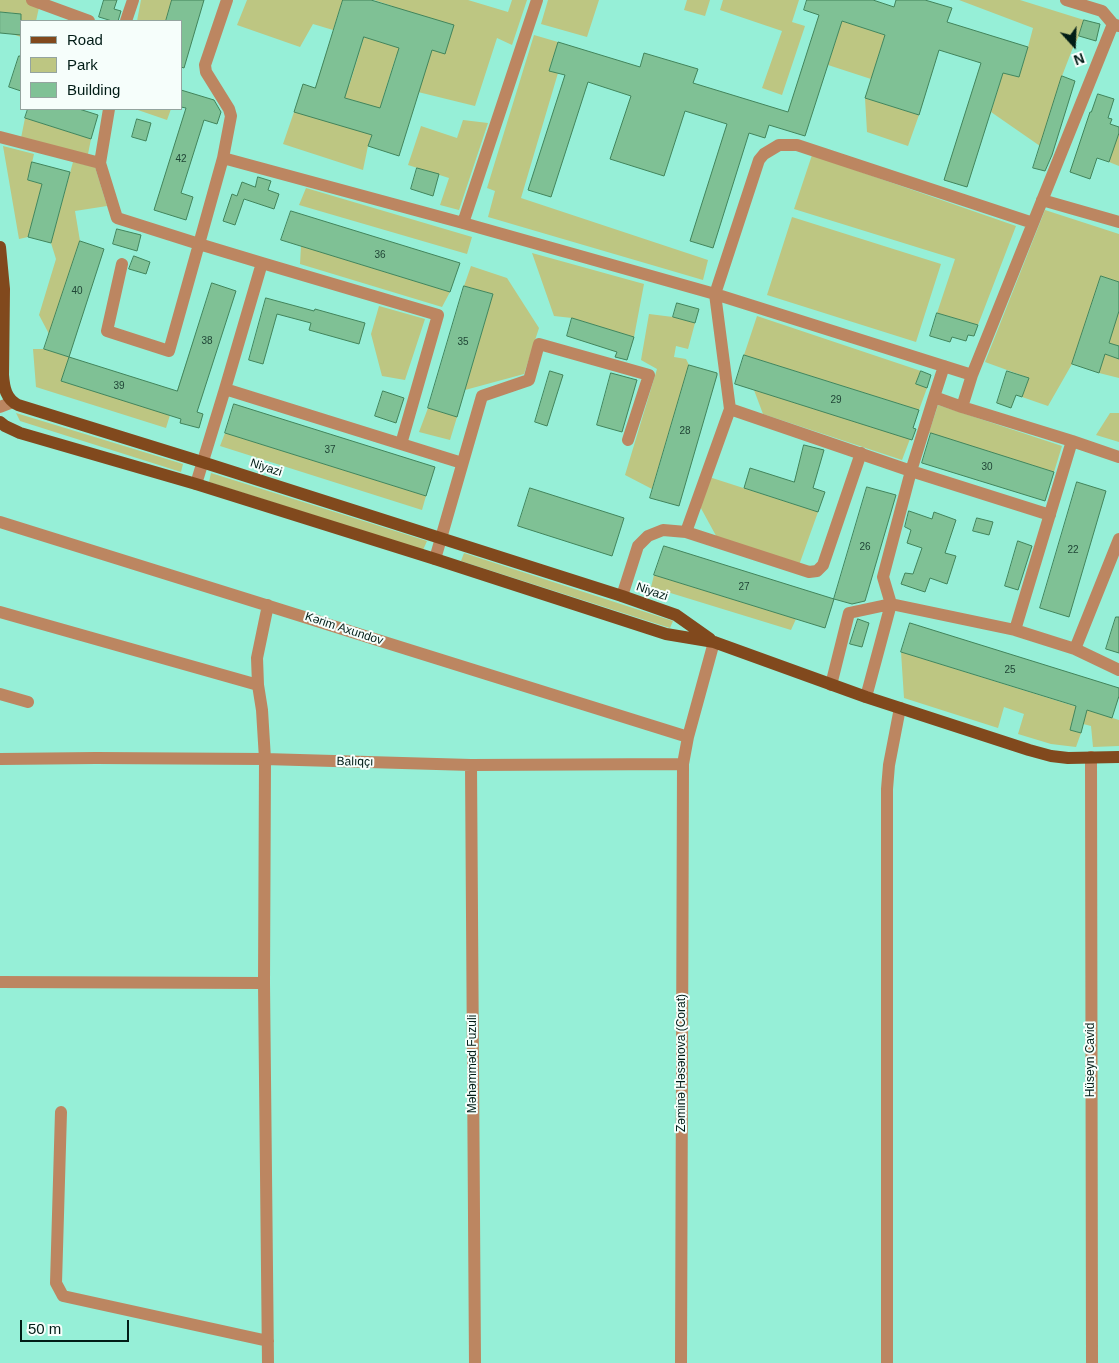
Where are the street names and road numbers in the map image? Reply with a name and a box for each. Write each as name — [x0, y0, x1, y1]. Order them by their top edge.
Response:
street label: Niyazi — [248, 456, 284, 480]
street label: Niyazi — [634, 580, 670, 604]
street label: Kərim Axundov — [303, 610, 385, 648]
street label: Balıqçı — [337, 754, 373, 770]
street label: Zəminə Həsənova (Corat) — [675, 994, 689, 1132]
street label: Məhəmməd Fuzuli — [466, 1015, 480, 1113]
street label: Hüseyn Cavid — [1084, 1023, 1098, 1097]

